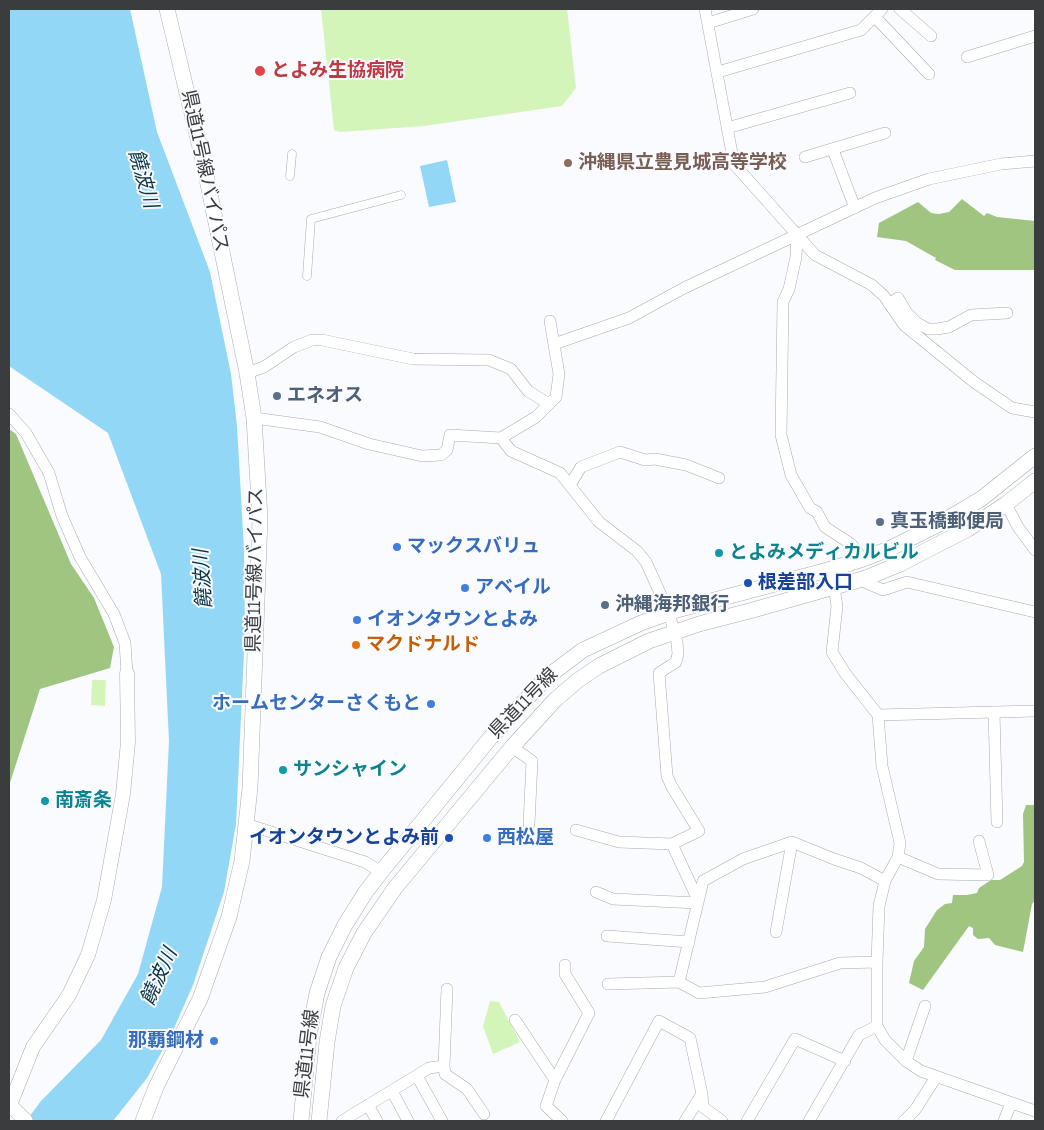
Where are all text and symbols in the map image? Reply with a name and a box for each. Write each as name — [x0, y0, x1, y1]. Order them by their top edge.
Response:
place label: とよみ生協病院 — [271, 60, 404, 82]
marker: とよみ生協病院 — [253, 64, 267, 78]
street label: 県道11号線バイパス — [176, 88, 232, 254]
water label: 饒波川 — [122, 147, 162, 211]
place label: 沖縄県立豊見城高等学校 — [578, 152, 787, 174]
marker: 沖縄県立豊見城高等学校 — [562, 157, 574, 169]
place label: エネオス — [287, 385, 363, 407]
marker: エネオス — [271, 390, 283, 402]
street label: 県道11号線バイパス — [243, 487, 269, 653]
place label: 真玉橋郵便局 — [890, 511, 1004, 533]
marker: 真玉橋郵便局 — [874, 516, 886, 528]
place label: マックスバリュ — [407, 536, 540, 558]
marker: マックスバリュ — [391, 541, 403, 553]
place label: とよみメディカルビル — [729, 542, 919, 564]
marker: とよみメディカルビル — [713, 547, 725, 559]
water label: 饒波川 — [190, 548, 218, 610]
place label: 根差部入口 — [758, 572, 853, 594]
place label: アベイル — [475, 577, 551, 599]
marker: 根差部入口 — [742, 577, 754, 589]
marker: アベイル — [459, 582, 471, 594]
place label: 沖縄海邦銀行 — [615, 594, 729, 616]
marker: 沖縄海邦銀行 — [599, 599, 611, 611]
place label: イオンタウンとよみ — [367, 609, 538, 631]
marker: イオンタウンとよみ — [351, 614, 363, 626]
place label: マクドナルド — [366, 634, 480, 656]
marker: マクドナルド — [350, 639, 362, 651]
street label: 県道11号線 — [485, 664, 563, 744]
place label: ホームセンターさくもと — [212, 693, 421, 715]
marker: ホームセンターさくもと — [425, 698, 437, 710]
place label: サンシャイン — [293, 759, 407, 781]
marker: サンシャイン — [277, 764, 289, 776]
place label: 南斎条 — [55, 790, 112, 812]
marker: 南斎条 — [39, 795, 51, 807]
place label: イオンタウンとよみ前 — [249, 827, 439, 849]
place label: 西松屋 — [497, 827, 554, 849]
marker: イオンタウンとよみ前 — [443, 832, 455, 844]
marker: 西松屋 — [481, 832, 493, 844]
water label: 饒波川 — [137, 945, 183, 1009]
street label: 県道11号線 — [291, 1008, 325, 1100]
place label: 那覇鋼材 — [128, 1030, 204, 1052]
marker: 那覇鋼材 — [208, 1035, 220, 1047]

